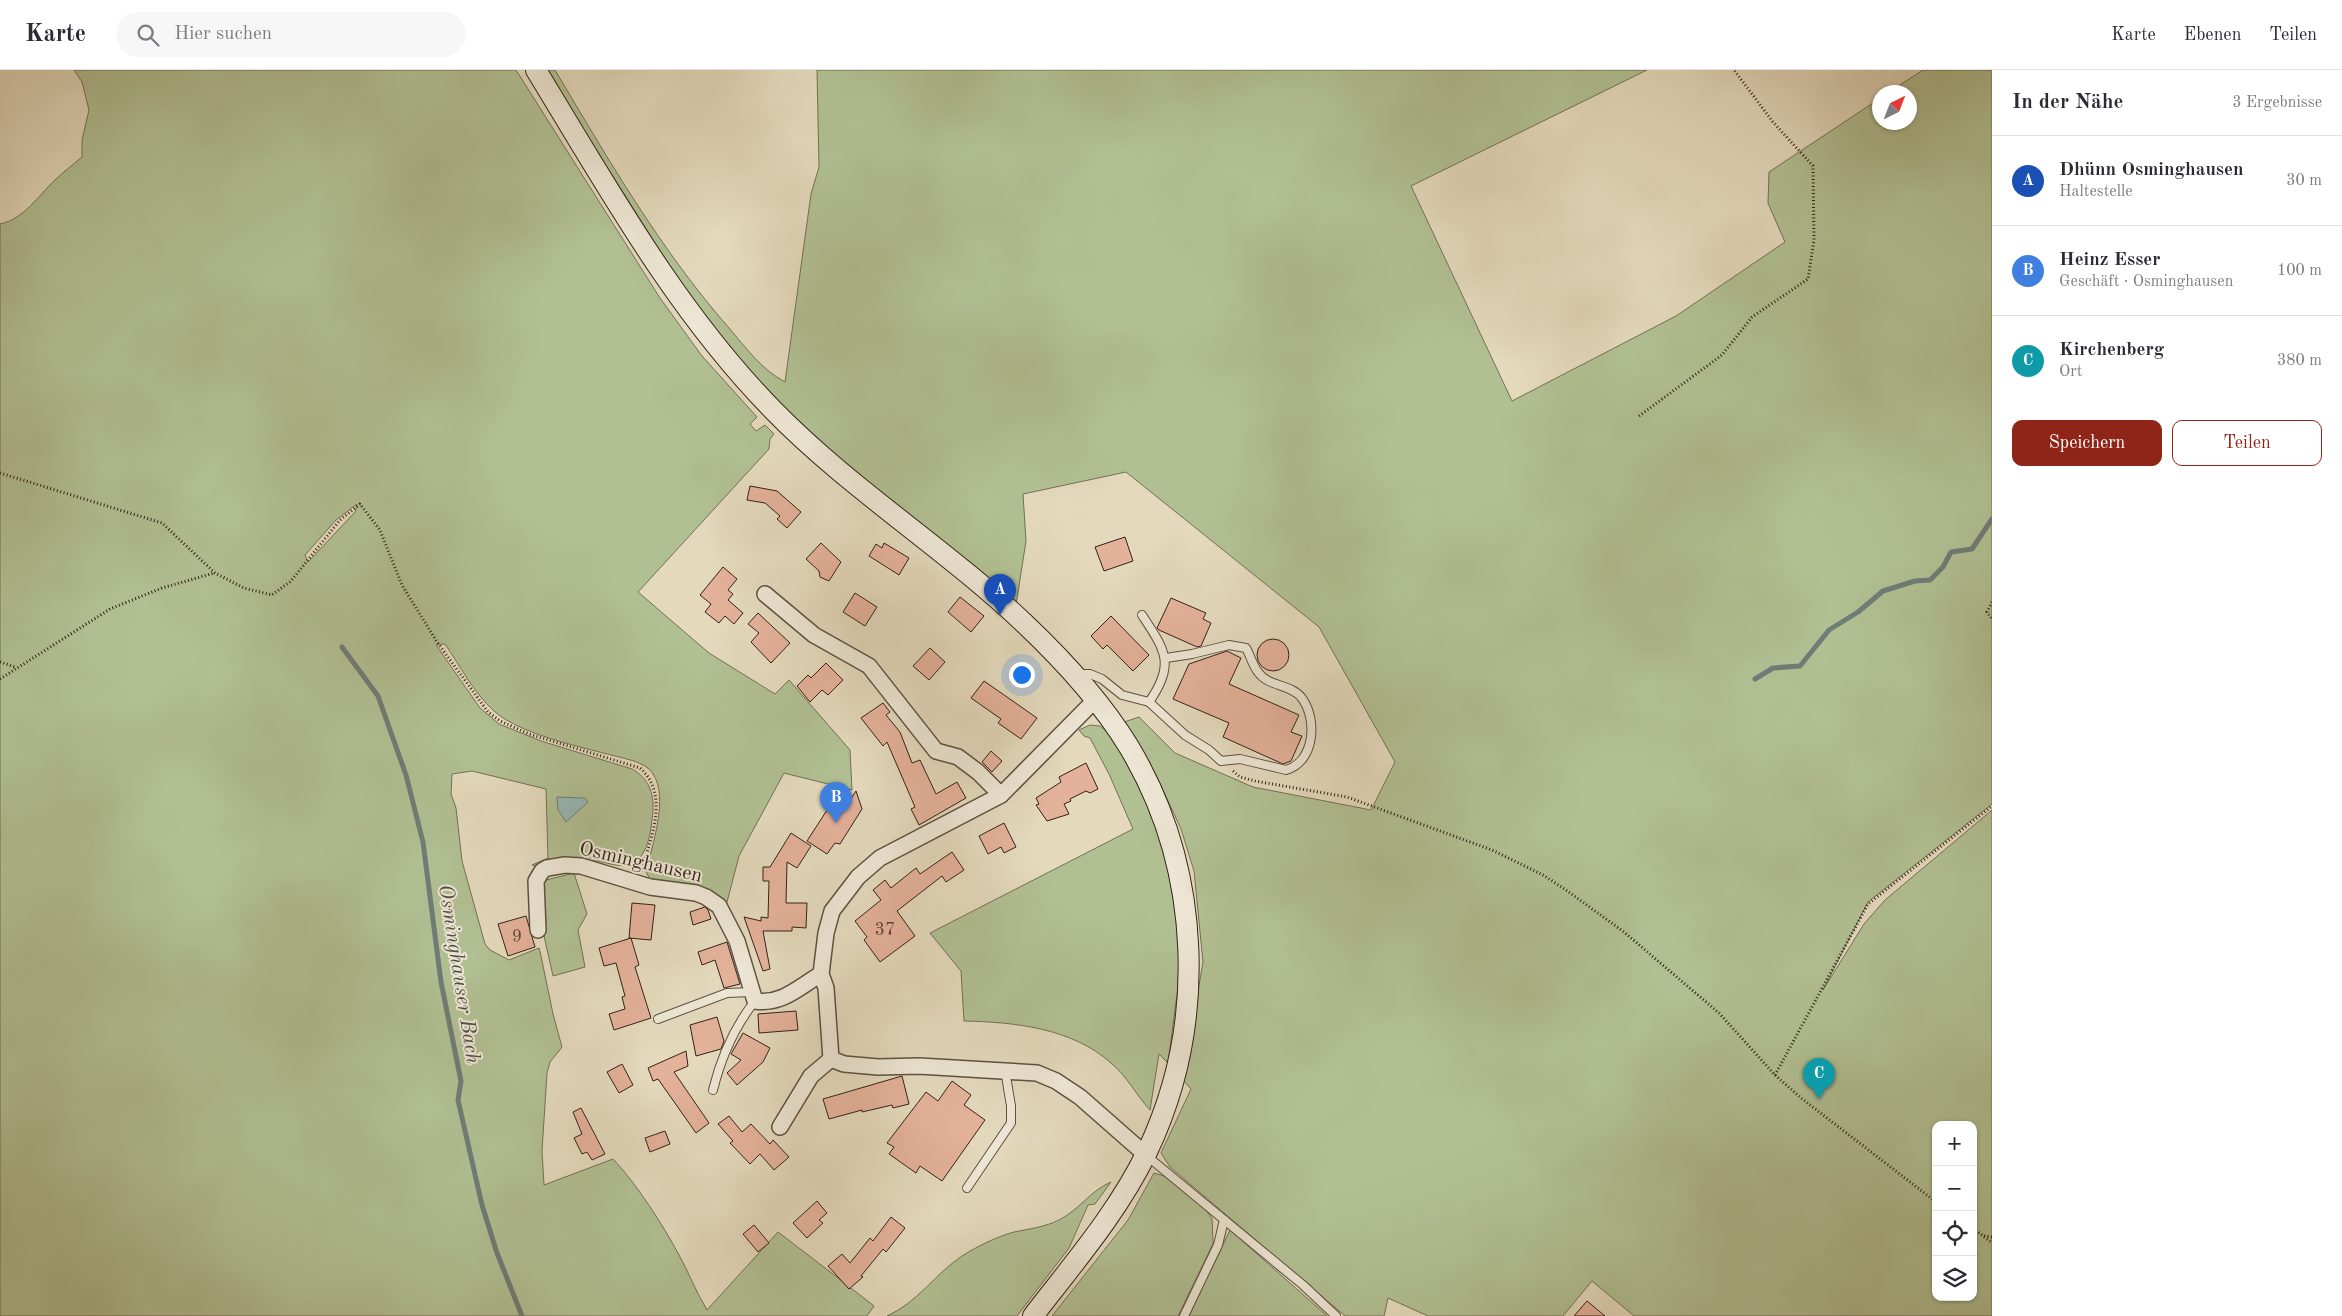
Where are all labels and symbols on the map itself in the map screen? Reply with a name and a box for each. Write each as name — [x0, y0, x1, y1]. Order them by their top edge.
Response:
north arrow — [1872, 85, 1917, 130]
pin: A — [984, 574, 1016, 615]
your location — [1009, 662, 1035, 688]
pin: B — [820, 782, 852, 823]
street label: Osminghausen — [577, 839, 704, 887]
water label: Osminghauser Bach — [434, 883, 483, 1066]
house number: 37 — [875, 921, 895, 939]
house number: 9 — [512, 928, 522, 946]
pin: C — [1803, 1058, 1835, 1099]

